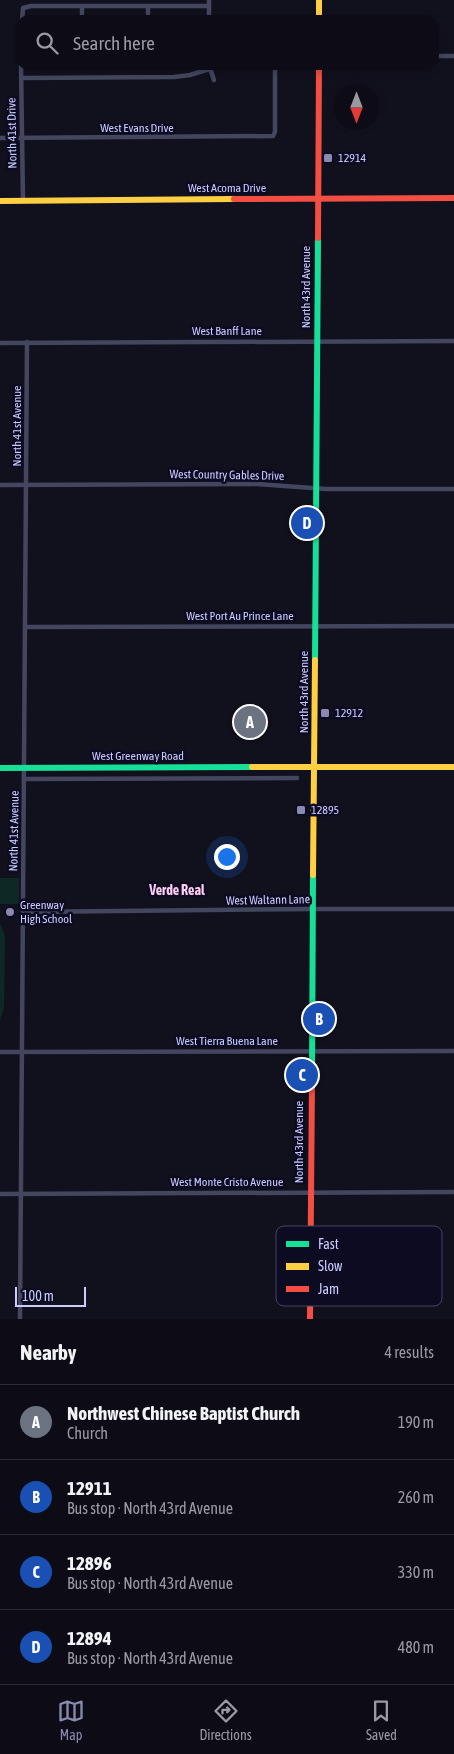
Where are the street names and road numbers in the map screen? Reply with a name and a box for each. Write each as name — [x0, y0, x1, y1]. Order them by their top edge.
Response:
street label: North 41st Drive — [4, 97, 20, 169]
street label: West Evans Drive — [100, 121, 174, 135]
street label: West Acoma Drive — [188, 181, 266, 195]
street label: North 43rd Avenue — [299, 246, 313, 328]
street label: West Banff Lane — [192, 324, 262, 338]
street label: North 41st Avenue — [10, 386, 24, 466]
street label: West Country Gables Drive — [170, 467, 284, 483]
street label: West Port Au Prince Lane — [186, 609, 294, 623]
street label: North 43rd Avenue — [297, 651, 311, 733]
street label: West Greenway Road — [92, 749, 184, 763]
street label: North 41st Avenue — [6, 790, 22, 872]
street label: West Waltann Lane — [226, 892, 310, 908]
street label: West Tierra Buena Lane — [176, 1034, 278, 1048]
street label: North 43rd Avenue — [292, 1101, 306, 1183]
street label: West Monte Cristo Avenue — [171, 1175, 283, 1189]

